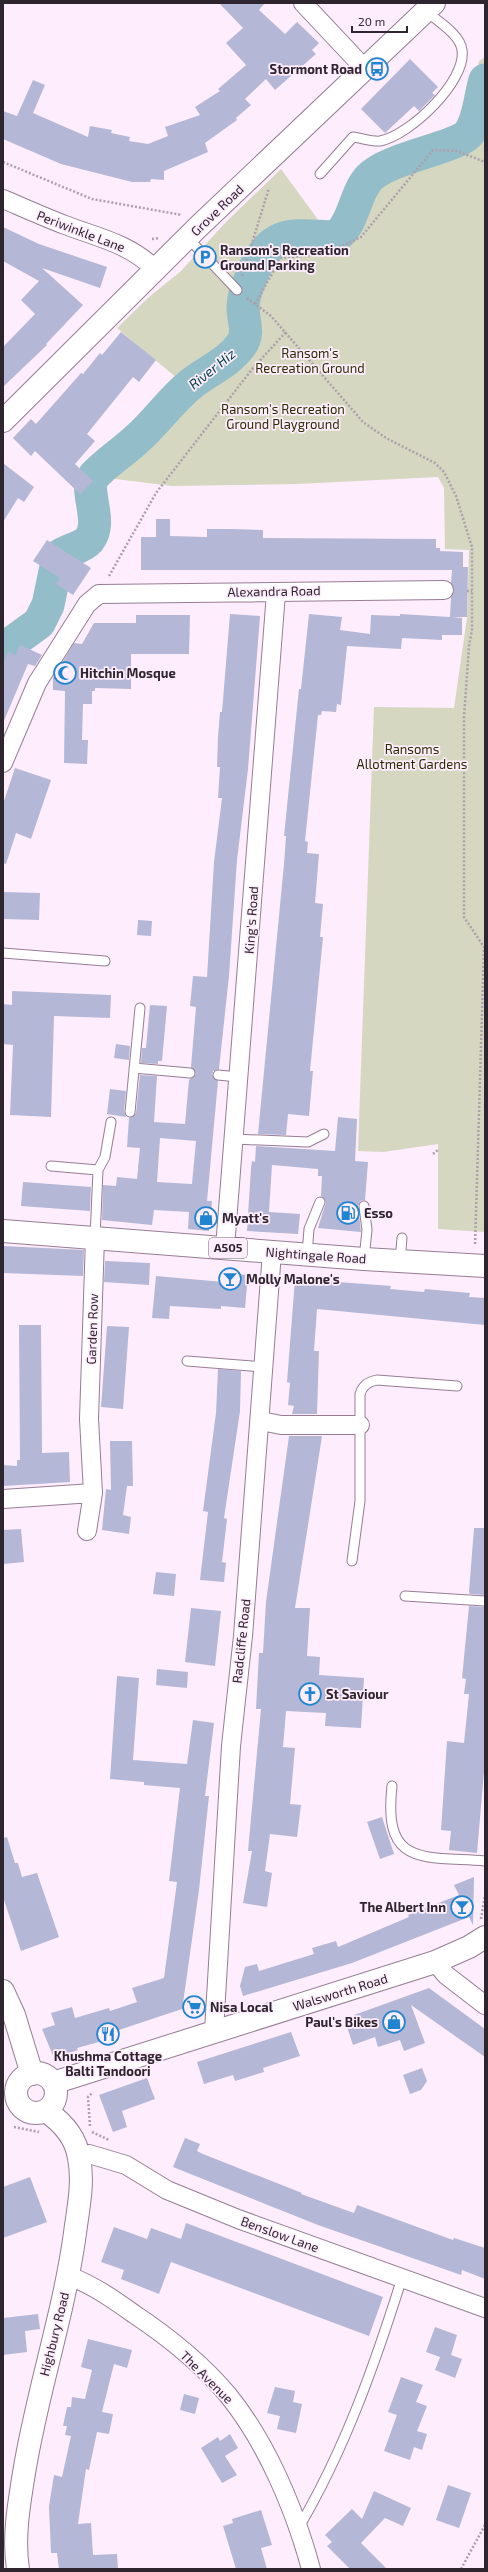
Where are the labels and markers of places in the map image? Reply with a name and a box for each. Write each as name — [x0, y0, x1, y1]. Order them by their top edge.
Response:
bus stop icon: Stormont Road — [364, 56, 390, 82]
place label: Stormont Road — [270, 61, 362, 77]
place label: Ransom's Recreation Ground Parking — [220, 242, 349, 273]
parking icon: Ransom's Recreation Ground Parking — [192, 244, 218, 270]
mosque icon: Hitchin Mosque — [52, 660, 78, 686]
place label: Hitchin Mosque — [80, 665, 176, 681]
fuel station icon: Esso — [335, 1200, 361, 1226]
shop icon: Myatt's — [193, 1205, 219, 1231]
place label: Esso — [364, 1205, 393, 1221]
place label: Myatt's — [222, 1210, 269, 1226]
bar icon: Molly Malone's — [217, 1266, 243, 1292]
place label: Molly Malone's — [246, 1271, 340, 1287]
church icon: St Saviour — [297, 1681, 323, 1707]
place label: St Saviour — [326, 1686, 389, 1702]
bar icon: The Albert Inn — [449, 1894, 475, 1920]
place label: The Albert Inn — [360, 1899, 446, 1915]
supermarket icon: Nisa Local — [181, 1994, 207, 2020]
place label: Nisa Local — [210, 1999, 274, 2015]
shop icon: Paul's Bikes — [381, 2009, 407, 2035]
place label: Paul's Bikes — [305, 2014, 378, 2030]
restaurant icon: Khushma Cottage Balti Tandoori — [95, 2021, 121, 2047]
place label: Khushma Cottage Balti Tandoori — [54, 2048, 162, 2079]

